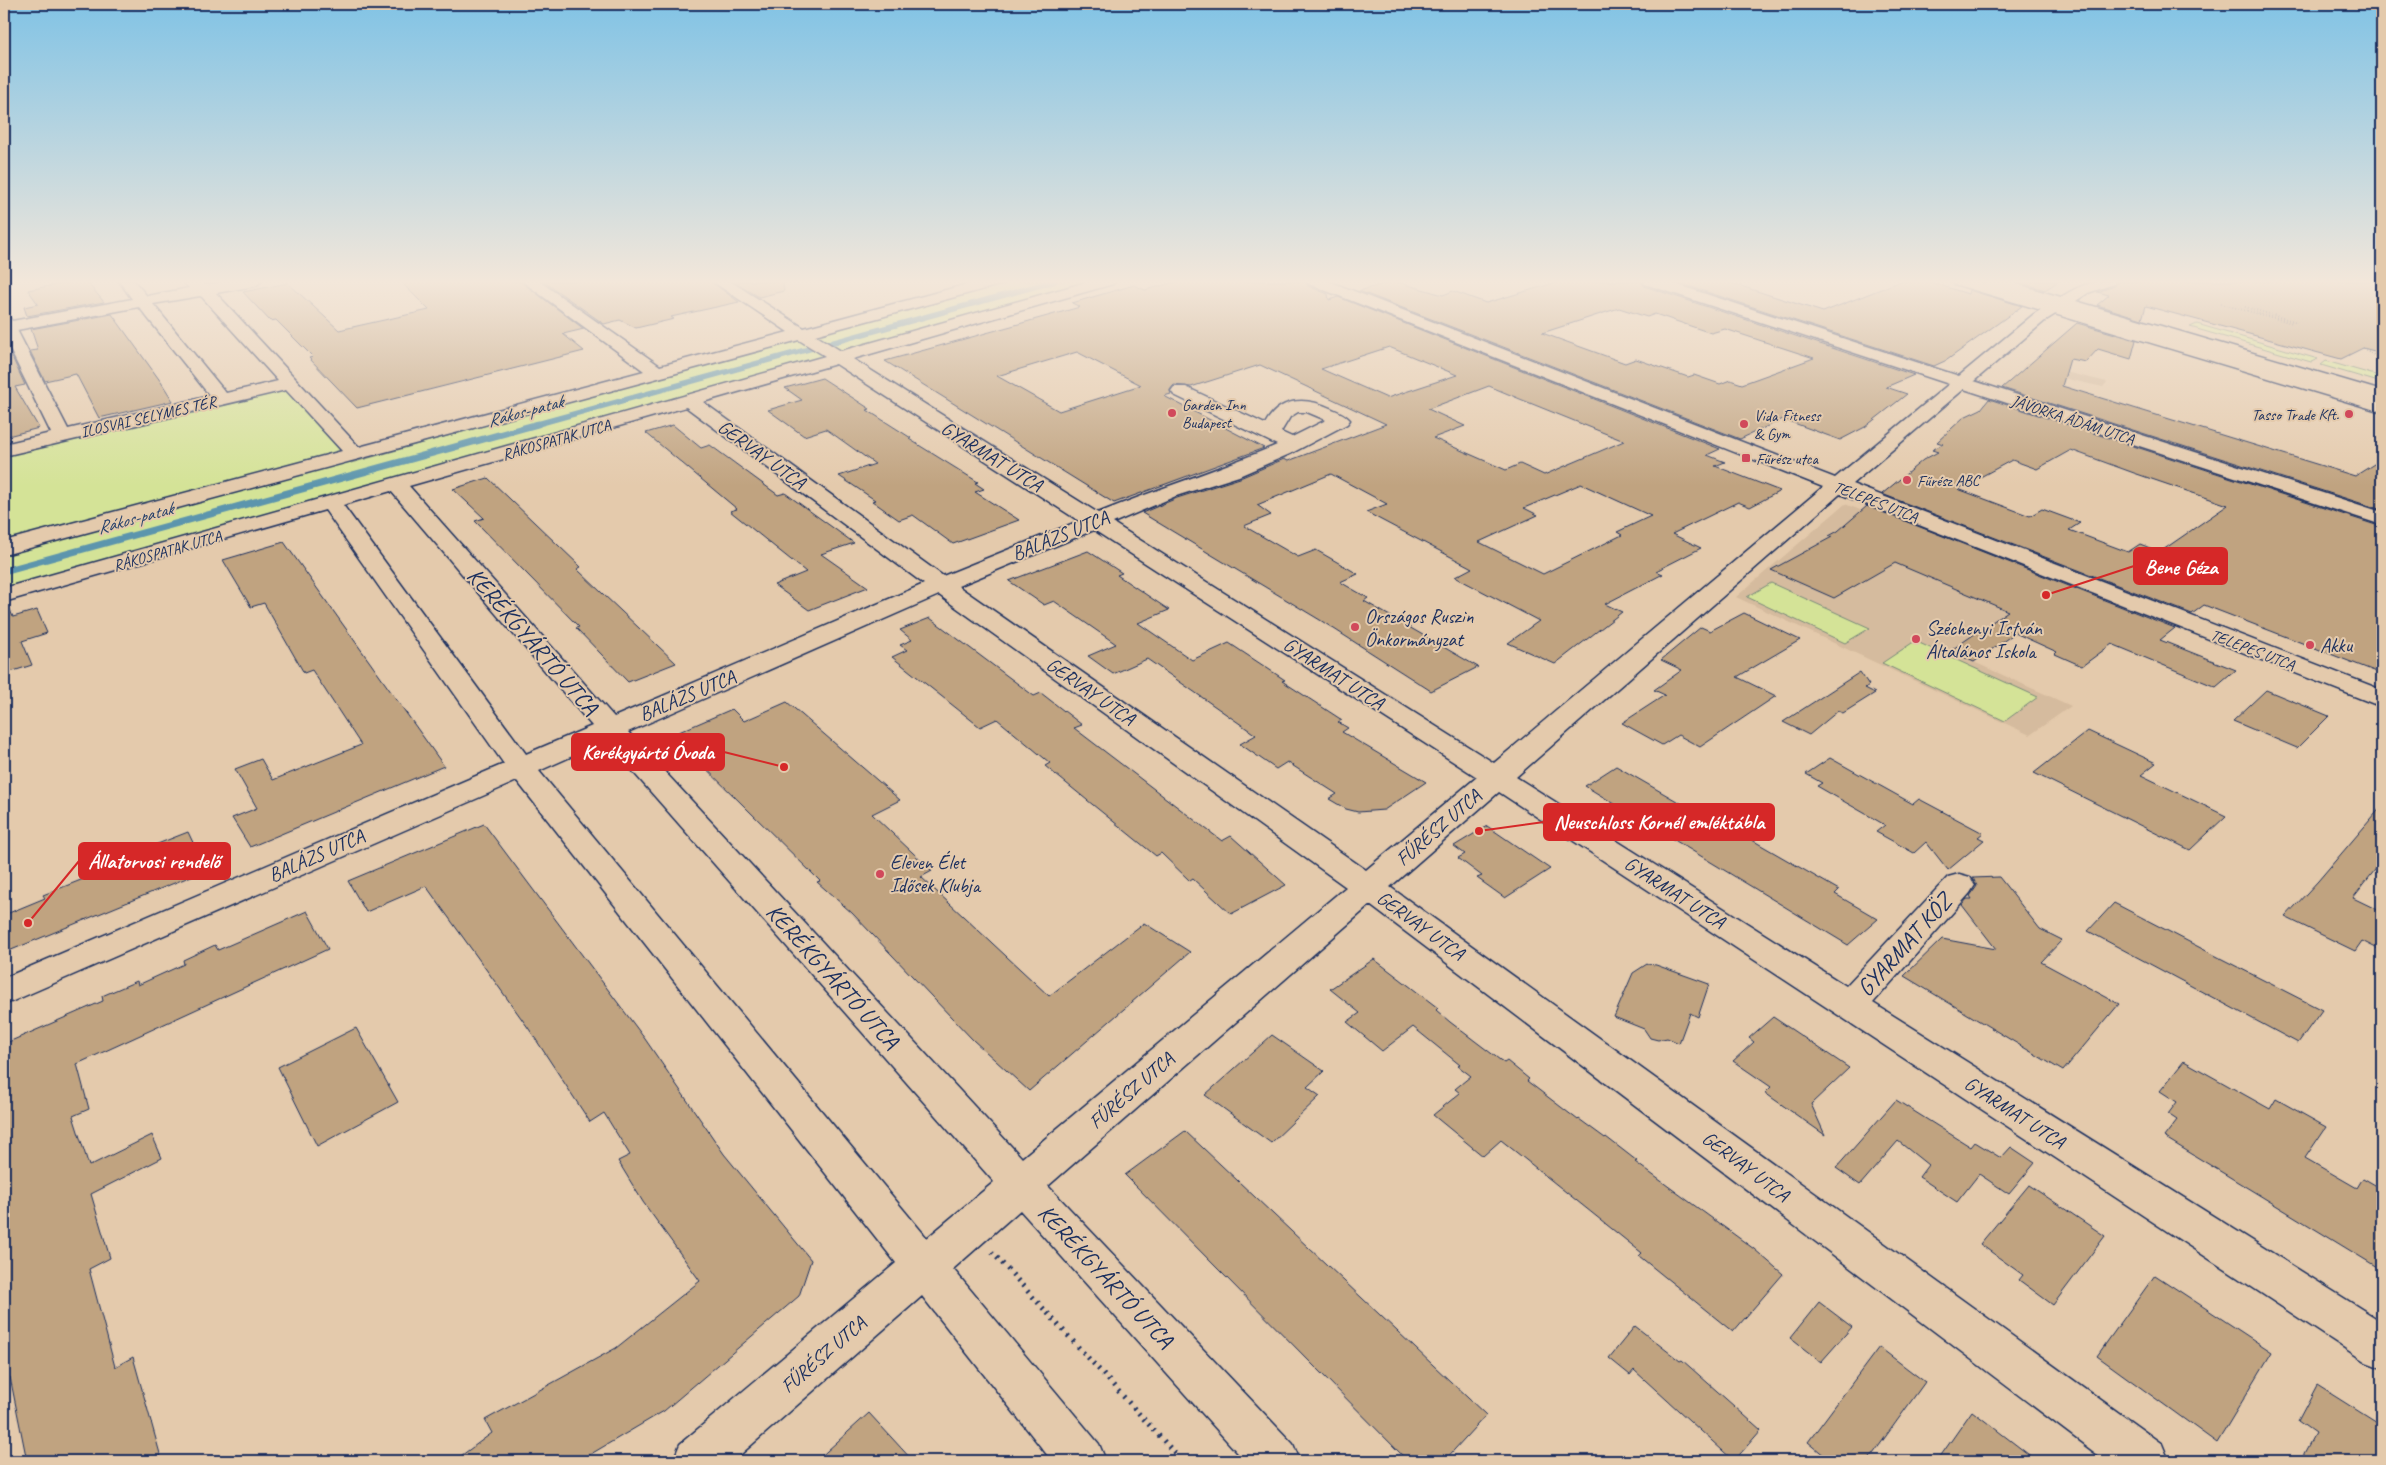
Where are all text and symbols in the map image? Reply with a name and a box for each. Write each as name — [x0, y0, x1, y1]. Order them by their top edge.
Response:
water label: Rákos-patak — [485, 390, 568, 432]
street label: JÁVORKA ÁDÁM UTCA — [2008, 390, 2138, 450]
street label: ILOSVAI SELYMES TÉR — [79, 391, 220, 442]
place label: Garden Inn Budapest — [1182, 395, 1247, 433]
place label: Tasso Trade Kft. — [2251, 405, 2340, 425]
place label: Vida Fitness & Gym — [1754, 406, 1822, 444]
marker: Garden Inn Budapest — [1166, 407, 1178, 419]
marker: Tasso Trade Kft. — [2343, 408, 2355, 420]
street label: GERVAY UTCA — [713, 414, 811, 495]
street label: RÁKOSPATAK UTCA — [500, 415, 614, 465]
street label: GYARMAT UTCA — [936, 415, 1048, 498]
marker: Vida Fitness & Gym — [1738, 418, 1750, 430]
place label: Fűrész utca — [1756, 449, 1819, 469]
marker: Fűrész utca — [1740, 452, 1752, 464]
place label: Fűrész ABC — [1917, 471, 1982, 491]
marker: Fűrész ABC — [1901, 474, 1913, 486]
street label: TELEPES UTCA — [1831, 477, 1922, 528]
water label: Rákos-patak — [95, 497, 178, 539]
street label: BALÁZS UTCA — [1008, 504, 1113, 566]
street label: RÁKOSPATAK UTCA — [111, 526, 225, 576]
callout: Bene Géza — [2134, 548, 2227, 584]
text: Bene Géza — [2144, 554, 2219, 580]
street label: KERÉKGYÁRTÓ UTCA — [461, 561, 606, 722]
place label: Országos Ruszin Önkormányzat — [1365, 604, 1474, 652]
place label: Széchenyi István Általános Iskola — [1926, 616, 2043, 664]
marker: Országos Ruszin Önkormányzat — [1349, 621, 1361, 633]
street label: TELEPES UTCA — [2208, 625, 2299, 676]
street label: GYARMAT UTCA — [1279, 632, 1389, 716]
marker: Széchenyi István Általános Iskola — [1910, 633, 1922, 645]
place label: Akku — [2320, 633, 2354, 658]
marker: Akku — [2304, 639, 2316, 651]
street label: GERVAY UTCA — [1042, 652, 1141, 732]
street label: BALÁZS UTCA — [635, 664, 740, 727]
callout: Kerékgyártó Óvoda — [572, 734, 724, 770]
text: Kerékgyártó Óvoda — [582, 739, 715, 765]
street label: FŰRÉSZ UTCA — [1391, 783, 1487, 871]
callout: Neuschloss Kornél emléktábla — [1544, 804, 1774, 840]
text: Neuschloss Kornél emléktábla — [1554, 809, 1766, 835]
street label: BALÁZS UTCA — [264, 823, 369, 888]
callout: Állatorvosi rendelő — [79, 843, 230, 879]
text: Állatorvosi rendelő — [88, 848, 223, 874]
place label: Eleven Élet Idősek Klubja — [890, 850, 982, 898]
street label: GYARMAT UTCA — [1620, 851, 1730, 935]
marker: Eleven Élet Idősek Klubja — [874, 868, 886, 880]
street label: GERVAY UTCA — [1372, 885, 1470, 966]
street label: GYARMAT KÖZ — [1850, 885, 1960, 1003]
street label: KERÉKGYÁRTÓ UTCA — [760, 897, 907, 1056]
street label: FŰRÉSZ UTCA — [1084, 1046, 1180, 1134]
street label: GYARMAT UTCA — [1960, 1071, 2070, 1155]
street label: GERVAY UTCA — [1697, 1126, 1795, 1208]
street label: KERÉKGYÁRTÓ UTCA — [1032, 1198, 1181, 1355]
street label: FŰRÉSZ UTCA — [776, 1310, 872, 1398]

